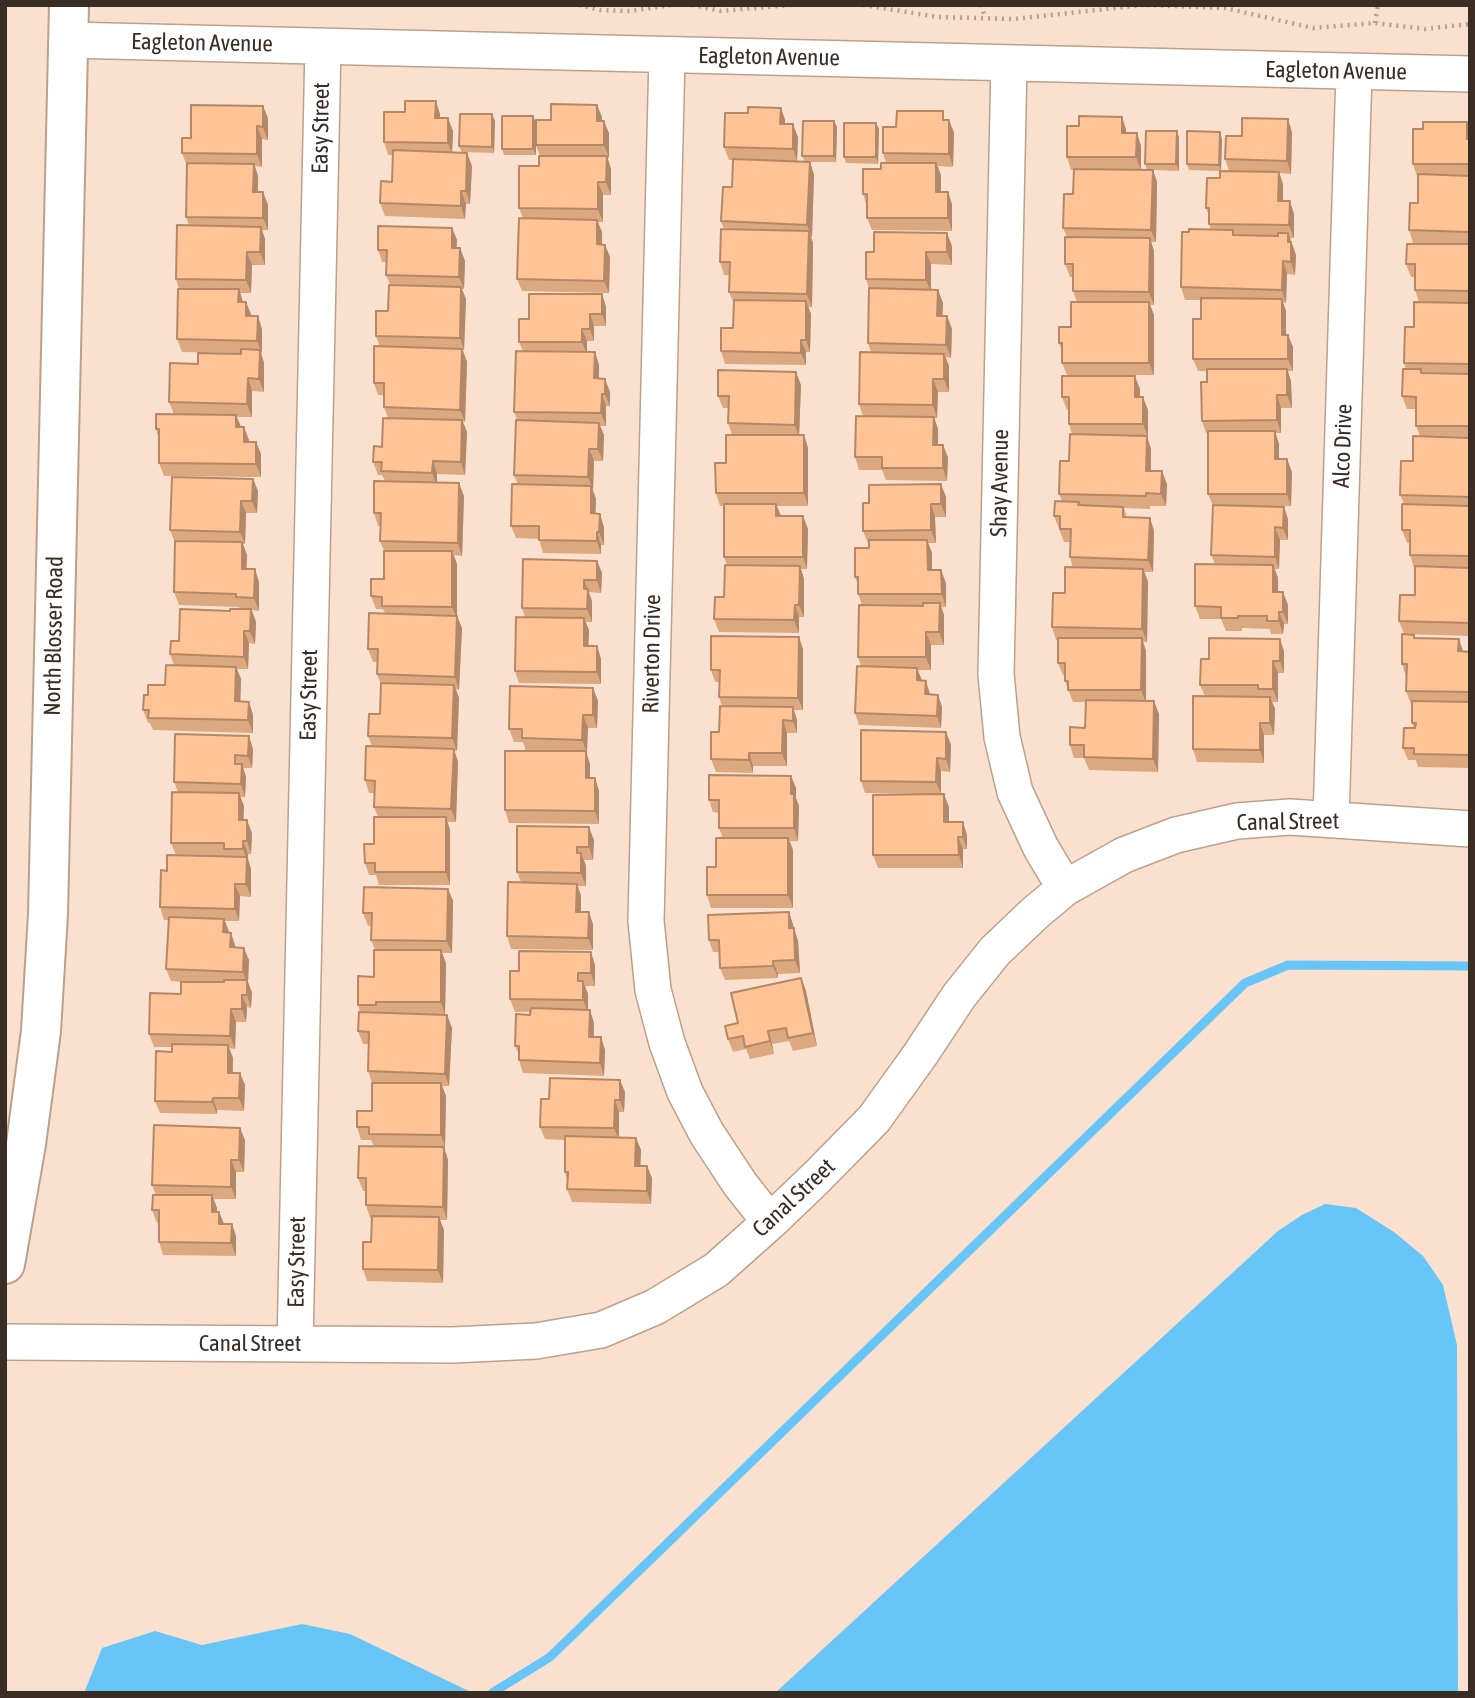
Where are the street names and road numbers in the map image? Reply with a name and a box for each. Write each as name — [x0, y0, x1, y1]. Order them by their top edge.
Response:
street label: Eagleton Avenue — [131, 28, 273, 58]
street label: Eagleton Avenue — [698, 42, 840, 72]
street label: Eagleton Avenue — [1265, 56, 1407, 86]
street label: Easy Street — [306, 82, 336, 174]
street label: Alco Drive — [1328, 403, 1358, 489]
street label: Shay Avenue — [985, 429, 1015, 537]
street label: North Blosser Road — [39, 556, 69, 716]
street label: Riverton Drive — [637, 594, 667, 714]
street label: Easy Street — [294, 649, 324, 741]
street label: Canal Street — [1236, 807, 1340, 837]
street label: Canal Street — [747, 1153, 841, 1243]
street label: Easy Street — [282, 1216, 312, 1308]
street label: Canal Street — [199, 1330, 301, 1358]

